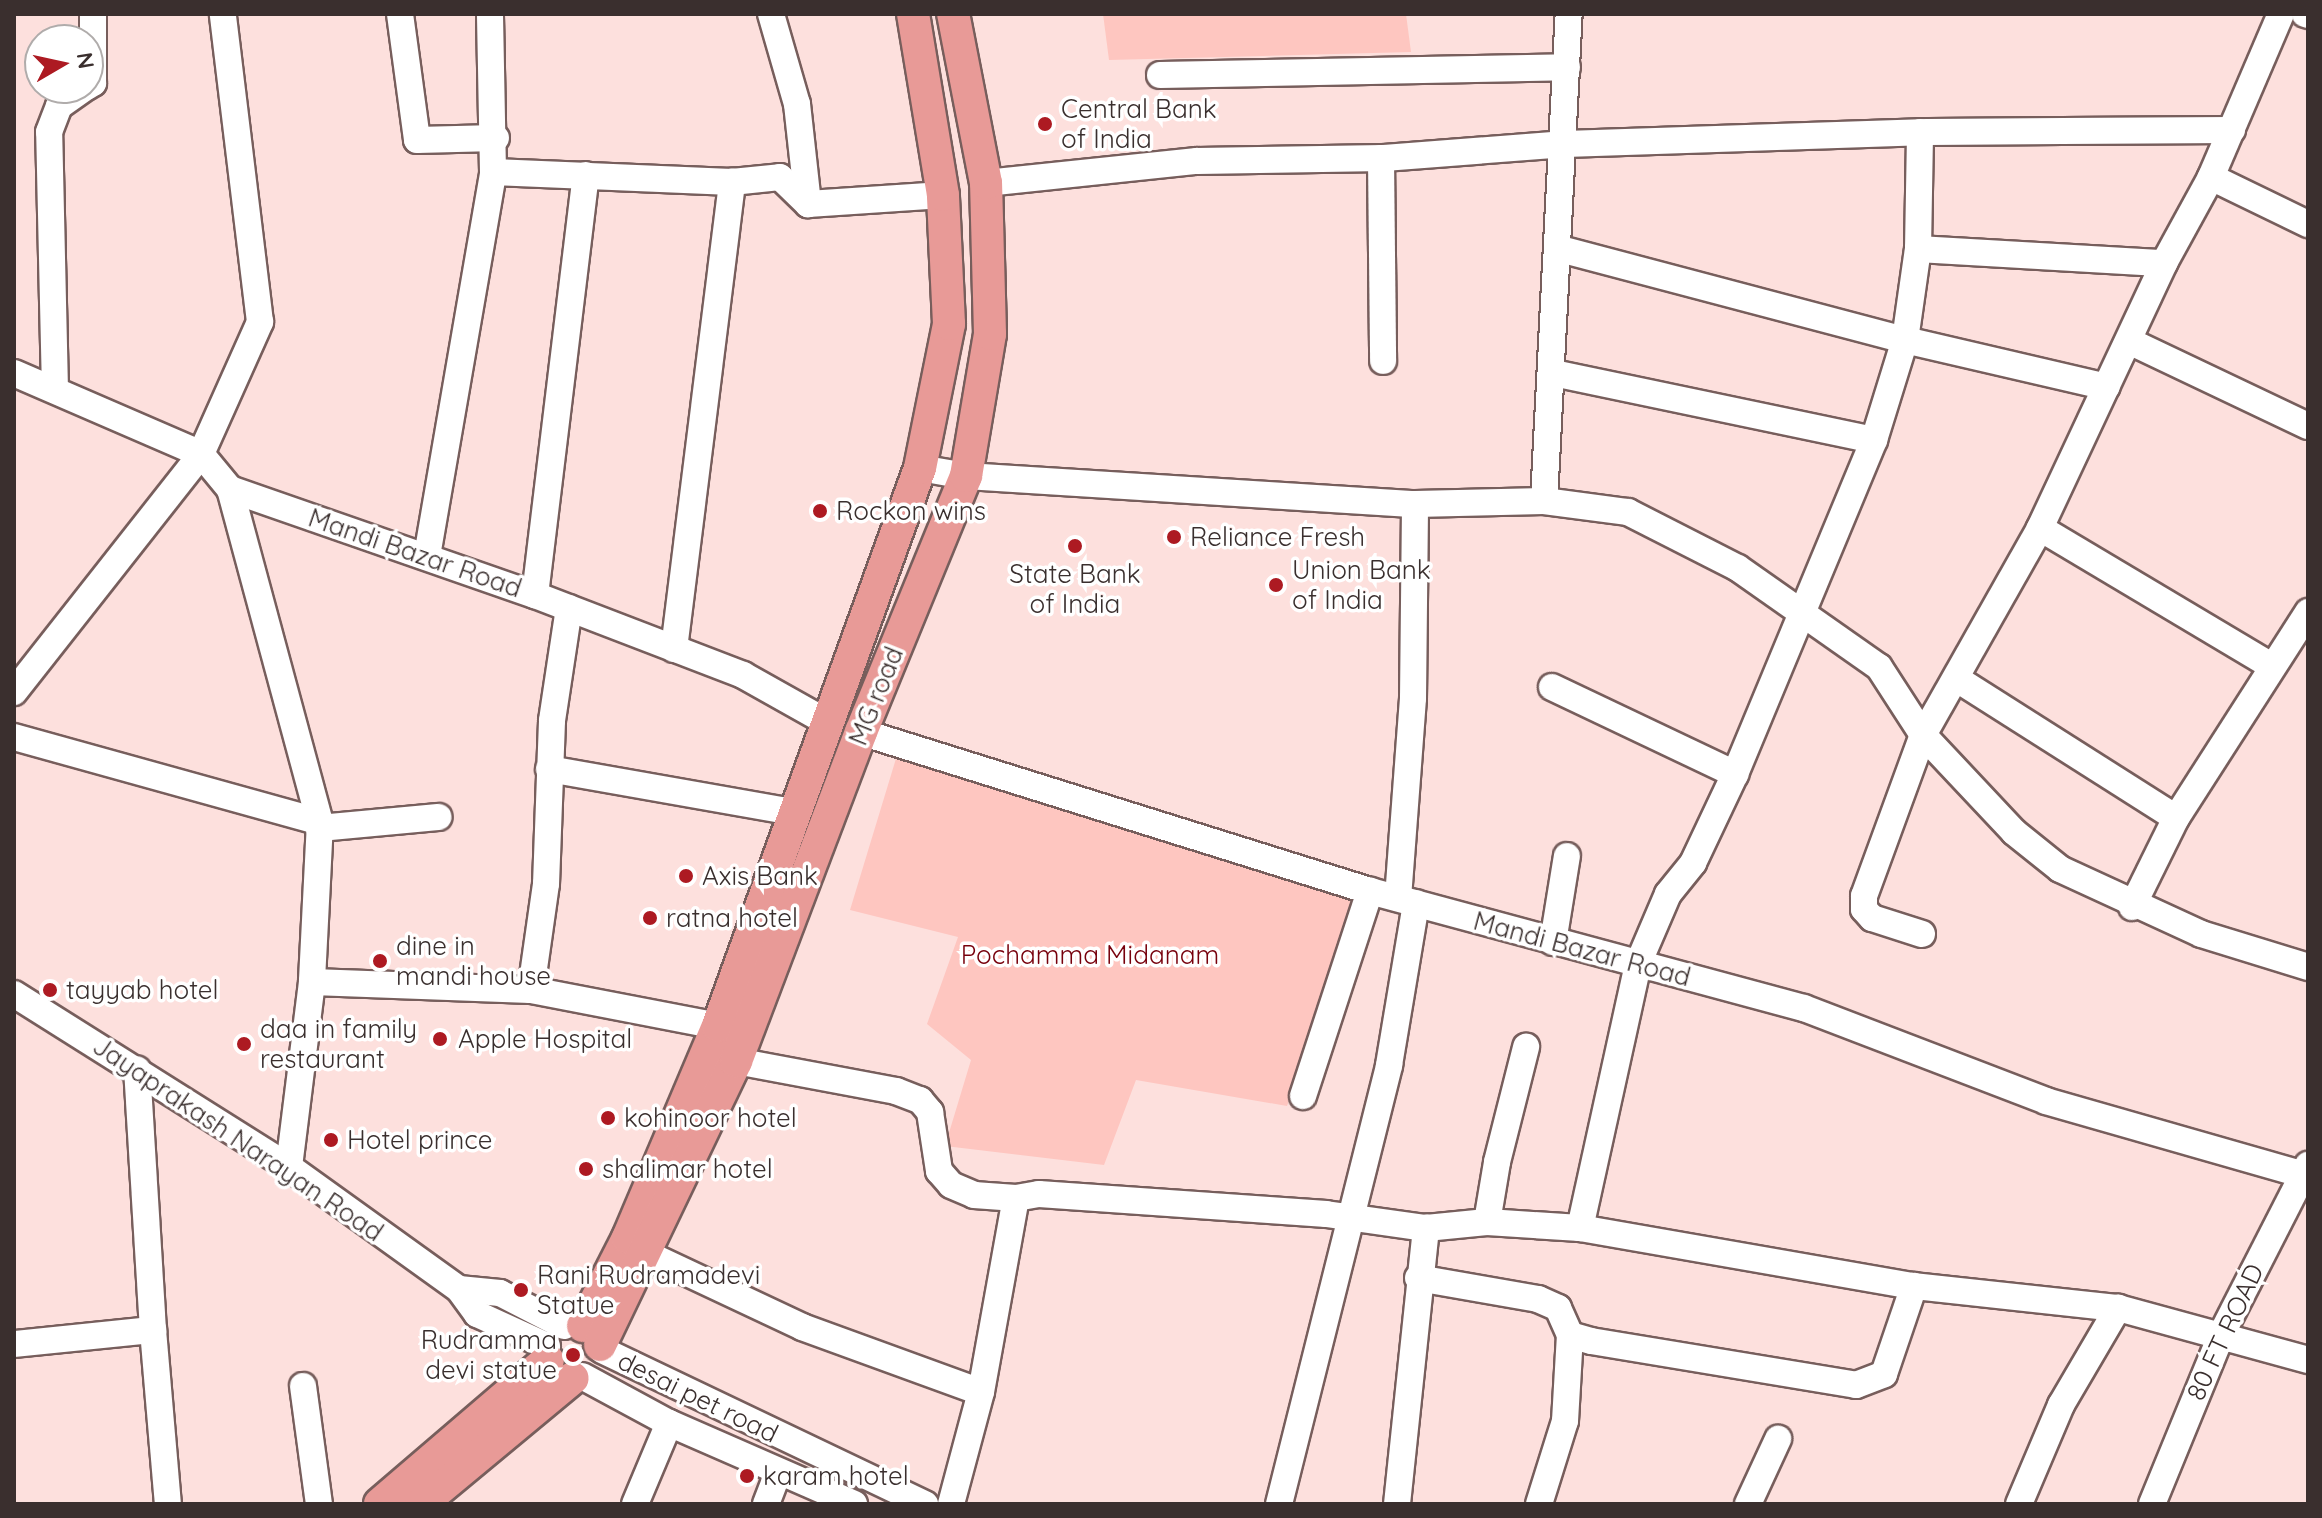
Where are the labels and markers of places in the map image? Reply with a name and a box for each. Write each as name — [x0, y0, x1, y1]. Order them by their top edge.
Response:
place label: Central Bank of India — [1061, 93, 1217, 154]
marker: Central Bank of India — [1036, 115, 1054, 133]
place label: Rockon wins — [836, 495, 986, 527]
marker: Rockon wins — [811, 502, 829, 520]
place label: Reliance Fresh — [1190, 521, 1365, 553]
marker: Reliance Fresh — [1165, 528, 1183, 546]
marker: State Bank of India — [1066, 537, 1084, 555]
place label: Union Bank of India — [1292, 554, 1431, 616]
place label: State Bank of India — [1009, 558, 1141, 620]
marker: Union Bank of India — [1267, 576, 1285, 594]
place label: Axis Bank — [702, 860, 818, 892]
marker: Axis Bank — [677, 867, 695, 885]
place label: ratna hotel — [666, 902, 798, 934]
marker: ratna hotel — [641, 909, 659, 927]
place label: dine in mandi house — [396, 930, 551, 992]
marker: dine in mandi house — [371, 952, 389, 970]
place label: tayyab hotel — [66, 974, 219, 1006]
marker: tayyab hotel — [41, 981, 59, 999]
place label: daa in family restaurant — [260, 1013, 417, 1074]
place label: Apple Hospital — [458, 1023, 632, 1055]
marker: Apple Hospital — [429, 1028, 451, 1050]
marker: daa in family restaurant — [235, 1035, 253, 1053]
place label: kohinoor hotel — [624, 1102, 797, 1134]
marker: kohinoor hotel — [599, 1109, 617, 1127]
place label: Hotel prince — [347, 1124, 492, 1156]
marker: Hotel prince — [322, 1131, 340, 1149]
place label: shalimar hotel — [602, 1153, 773, 1185]
marker: shalimar hotel — [577, 1160, 595, 1178]
place label: Rani Rudramadevi Statue — [537, 1259, 760, 1320]
marker: Rani Rudramadevi Statue — [512, 1281, 530, 1299]
place label: Rudramma devi statue — [421, 1324, 557, 1386]
marker: Rudramma devi statue — [564, 1346, 582, 1364]
place label: karam hotel — [763, 1460, 909, 1492]
marker: karam hotel — [738, 1467, 756, 1485]

